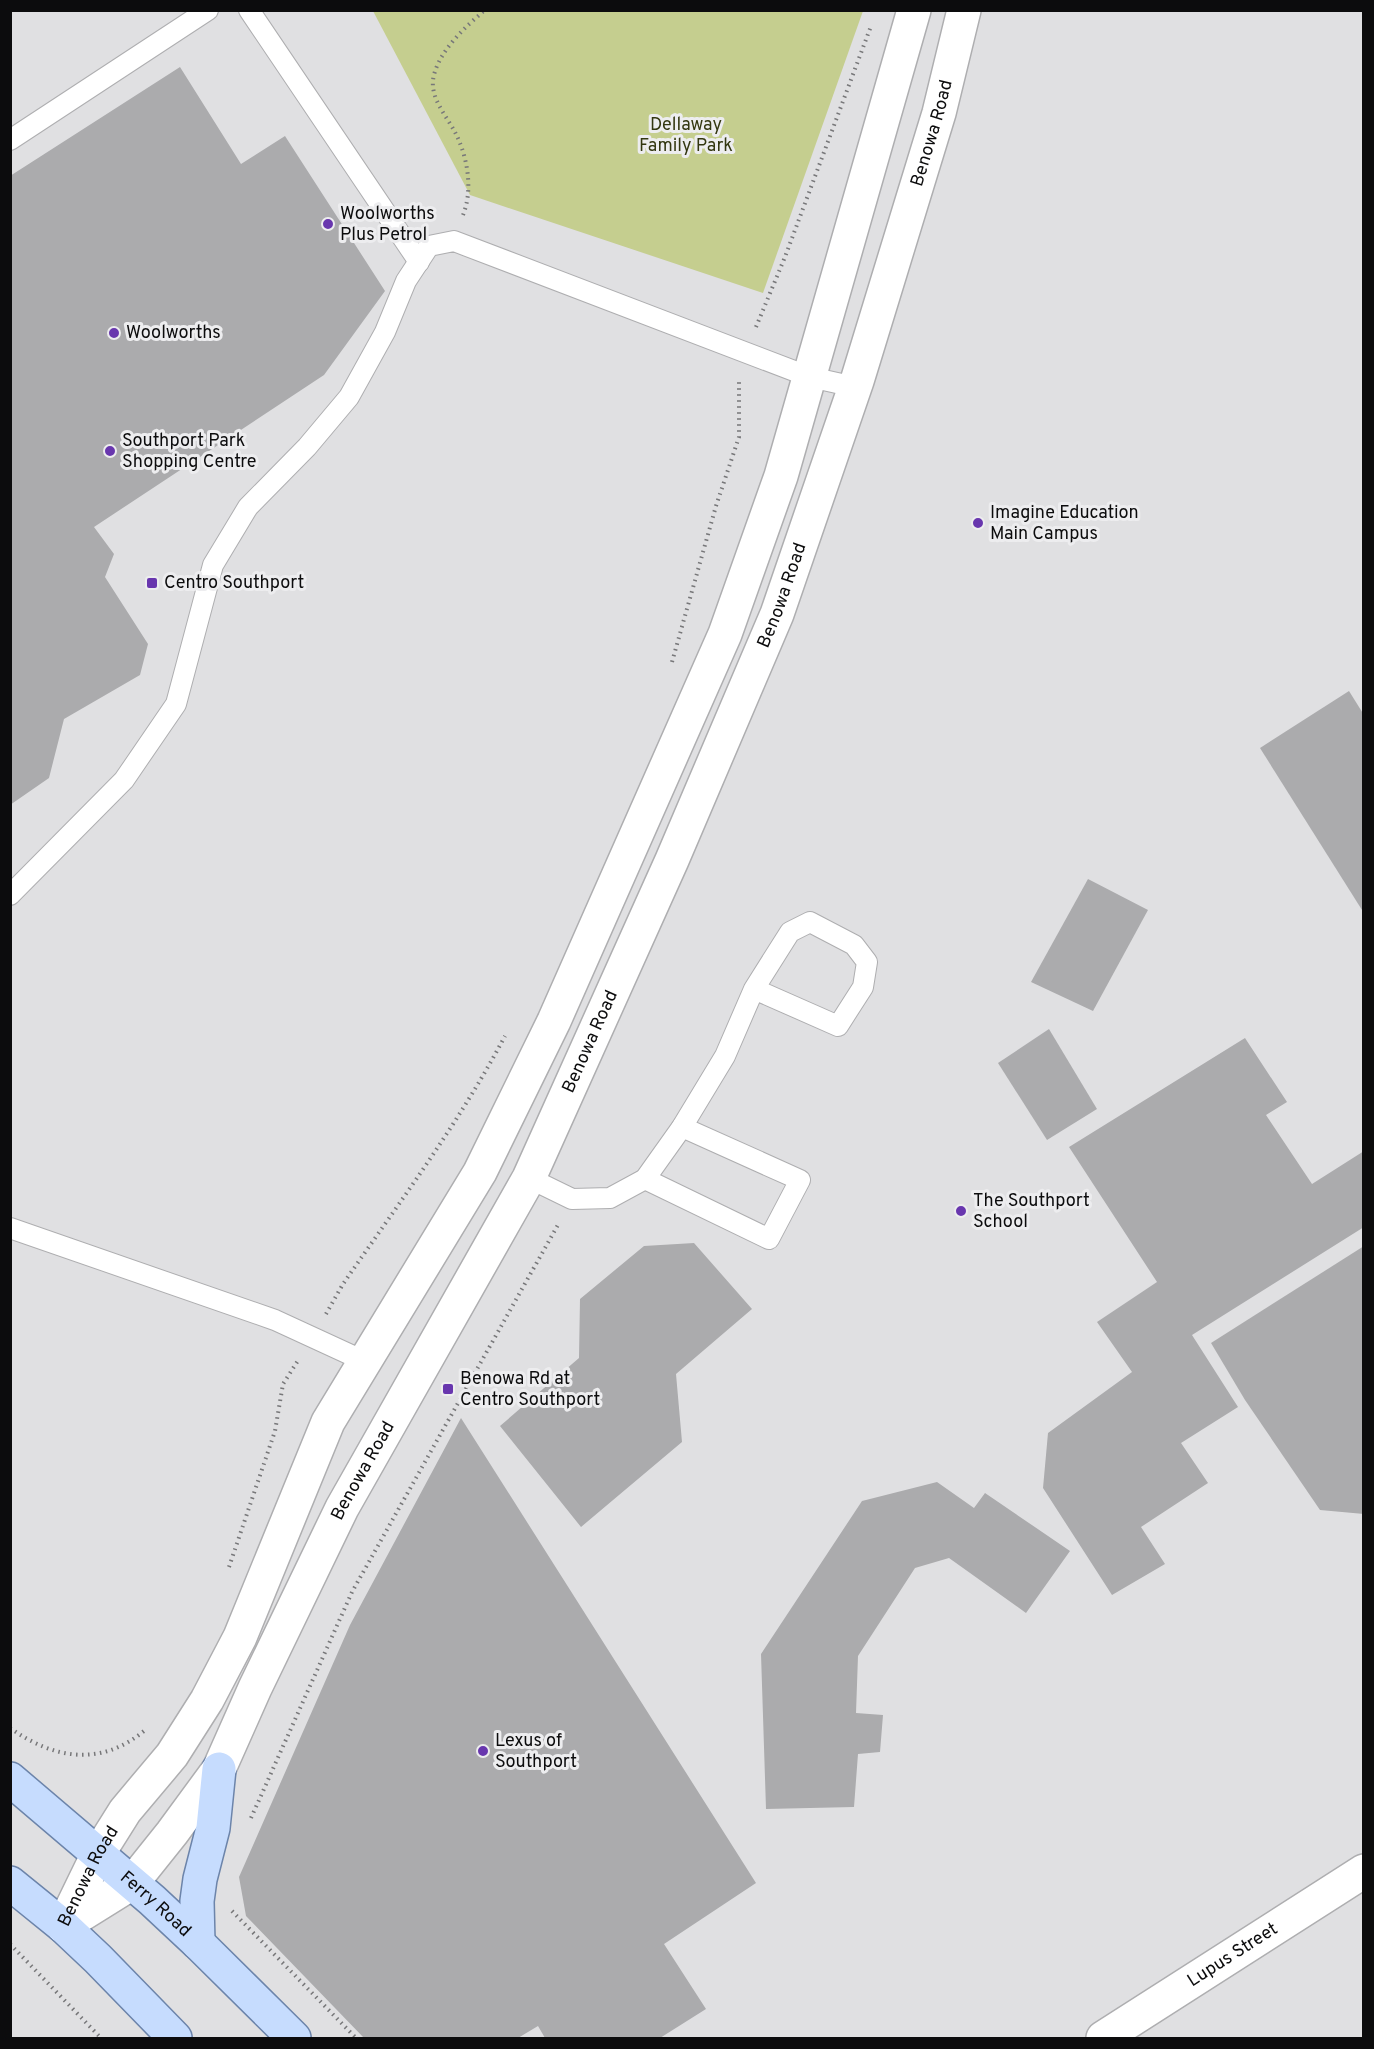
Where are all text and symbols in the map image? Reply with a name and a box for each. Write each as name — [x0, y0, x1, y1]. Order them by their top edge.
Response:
street label: Benowa Road — [906, 77, 958, 190]
park label: Dellaway Family Park — [639, 114, 733, 158]
place label: Woolworths Plus Petrol — [340, 203, 435, 247]
marker: Woolworths Plus Petrol — [321, 217, 335, 231]
place label: Woolworths — [126, 322, 221, 345]
marker: Woolworths — [107, 326, 121, 340]
place label: Southport Park Shopping Centre — [122, 430, 257, 474]
marker: Southport Park Shopping Centre — [103, 444, 117, 458]
place label: Imagine Education Main Campus — [990, 502, 1139, 546]
marker: Imagine Education Main Campus — [971, 516, 985, 530]
street label: Benowa Road — [752, 540, 812, 652]
place label: Centro Southport — [164, 572, 304, 595]
marker: Centro Southport — [145, 576, 159, 590]
street label: Benowa Road — [557, 987, 623, 1097]
place label: The Southport School — [973, 1190, 1090, 1234]
marker: The Southport School — [954, 1204, 968, 1218]
place label: Benowa Rd at Centro Southport — [460, 1368, 600, 1412]
marker: Benowa Rd at Centro Southport — [441, 1382, 455, 1396]
street label: Benowa Road — [326, 1417, 400, 1524]
place label: Lexus of Southport — [495, 1730, 577, 1774]
marker: Lexus of Southport — [476, 1744, 490, 1758]
street label: Benowa Road — [53, 1822, 124, 1930]
street label: Ferry Road — [115, 1866, 196, 1942]
street label: Lupus Street — [1183, 1918, 1282, 1992]

